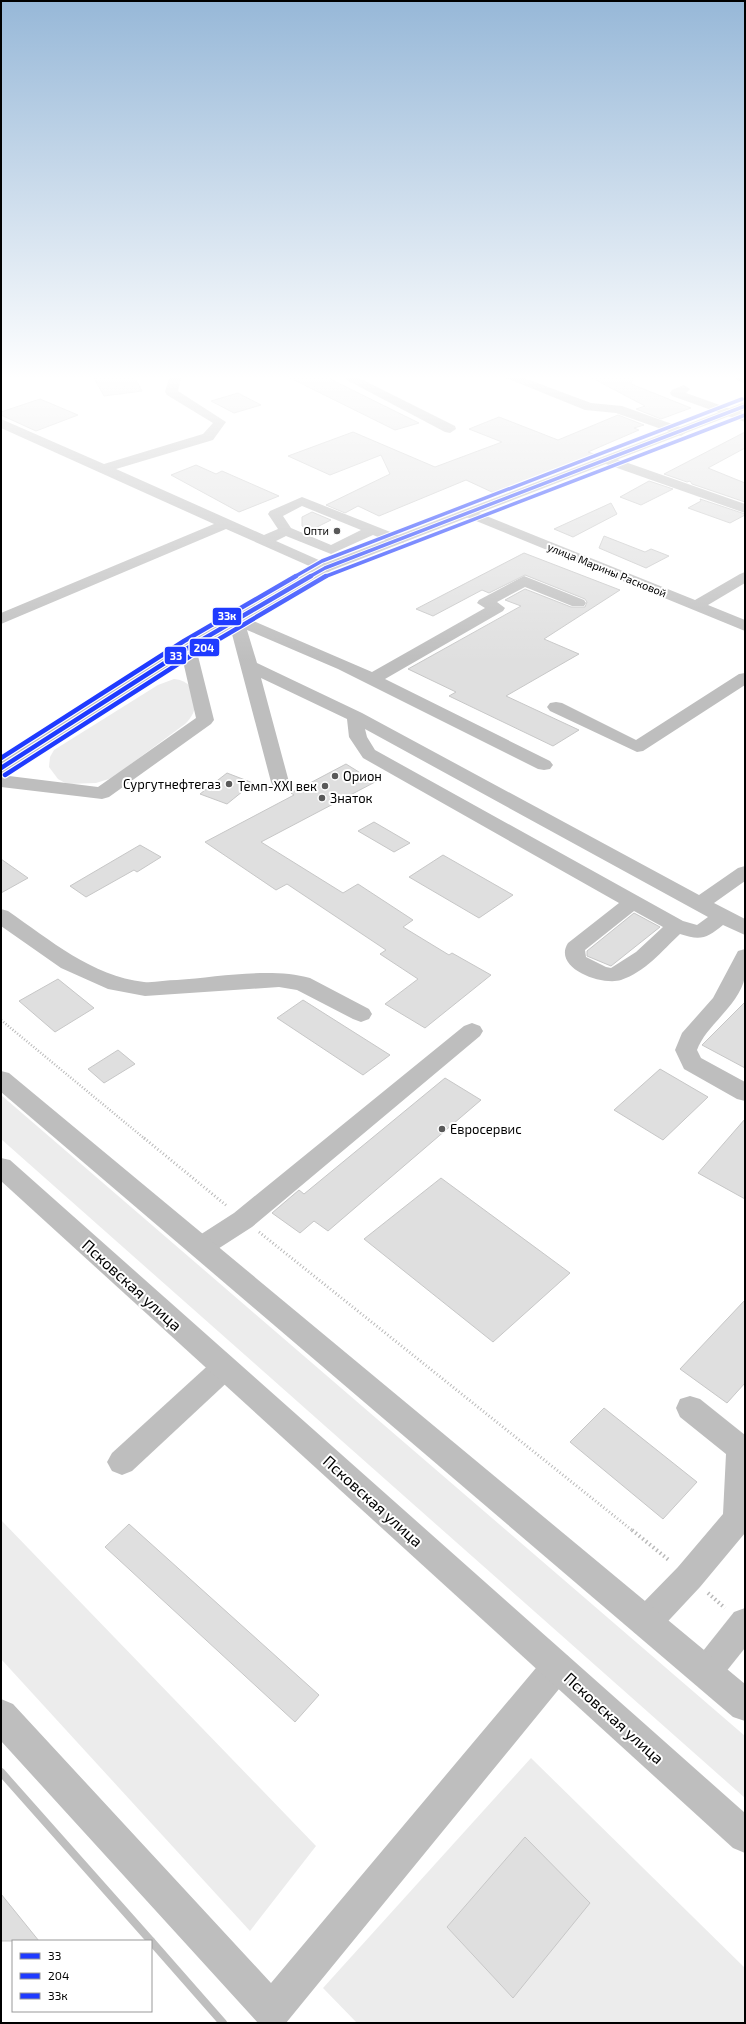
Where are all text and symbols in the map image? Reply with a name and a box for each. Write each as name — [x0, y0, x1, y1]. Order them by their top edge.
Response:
place label: Опти — [303, 524, 329, 537]
marker: Опти — [332, 526, 342, 536]
street label: улица Марины Расковой — [545, 540, 669, 600]
line badge: 33к — [212, 607, 242, 626]
text: 33к — [218, 609, 236, 622]
line badge: 204 — [189, 638, 220, 657]
text: 204 — [194, 641, 214, 654]
line badge: 33 — [164, 646, 187, 665]
text: 33 — [170, 649, 182, 662]
place label: Орион — [343, 768, 382, 784]
marker: Орион — [330, 771, 340, 781]
place label: Сургутнефтегаз — [123, 776, 221, 792]
place label: Темп-XXI век — [237, 778, 317, 794]
marker: Сургутнефтегаз — [224, 779, 234, 789]
marker: Темп-XXI век — [320, 781, 330, 791]
place label: Знаток — [330, 790, 373, 806]
marker: Знаток — [317, 793, 327, 803]
place label: Евросервис — [450, 1121, 522, 1137]
marker: Евросервис — [437, 1124, 447, 1134]
street label: Псковская улица — [78, 1235, 186, 1335]
street label: Псковская улица — [319, 1451, 427, 1551]
street label: Псковская улица — [560, 1668, 668, 1768]
legend — [12, 1940, 152, 2012]
text: 33 — [48, 1948, 61, 1962]
text: 204 — [48, 1968, 69, 1982]
text: 33к — [48, 1988, 68, 2002]

